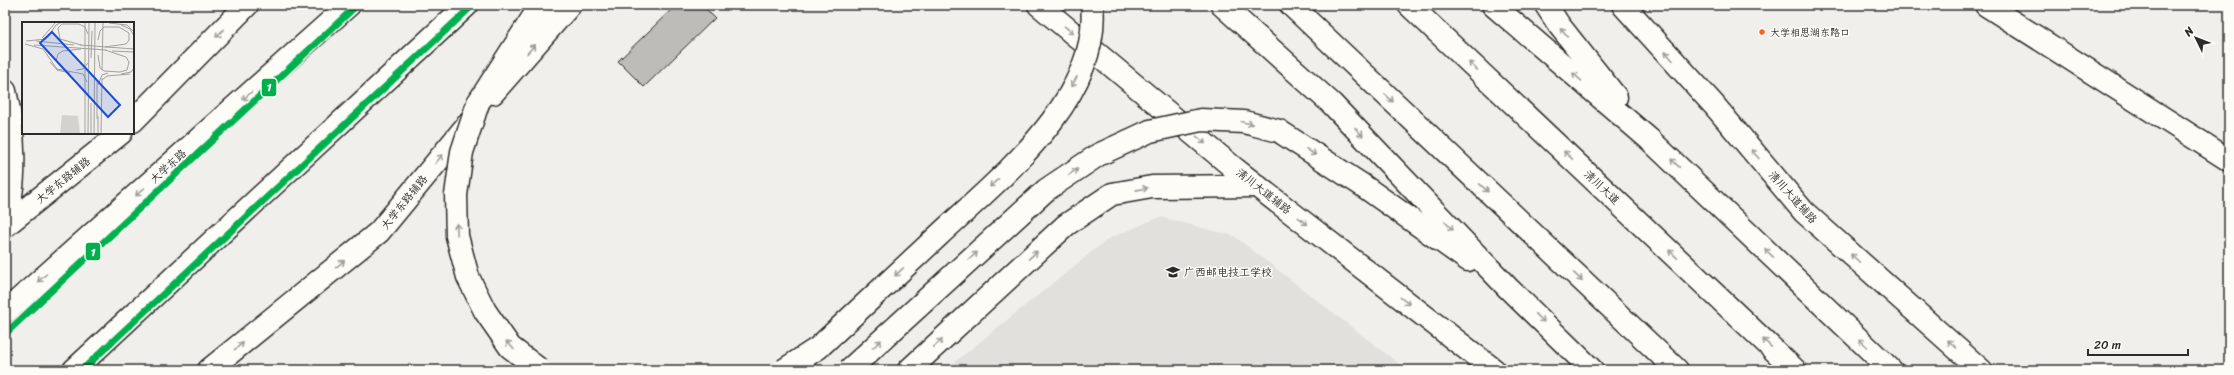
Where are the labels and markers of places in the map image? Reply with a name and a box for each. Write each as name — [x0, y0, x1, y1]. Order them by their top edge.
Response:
place label: 大学相思湖东路口 — [1770, 24, 1850, 42]
marker: 大学相思湖东路口 — [1757, 27, 1767, 37]
place label: 广西邮电技工学校 — [1184, 263, 1272, 282]
school or university icon: 广西邮电技工学校 — [1165, 264, 1181, 280]

